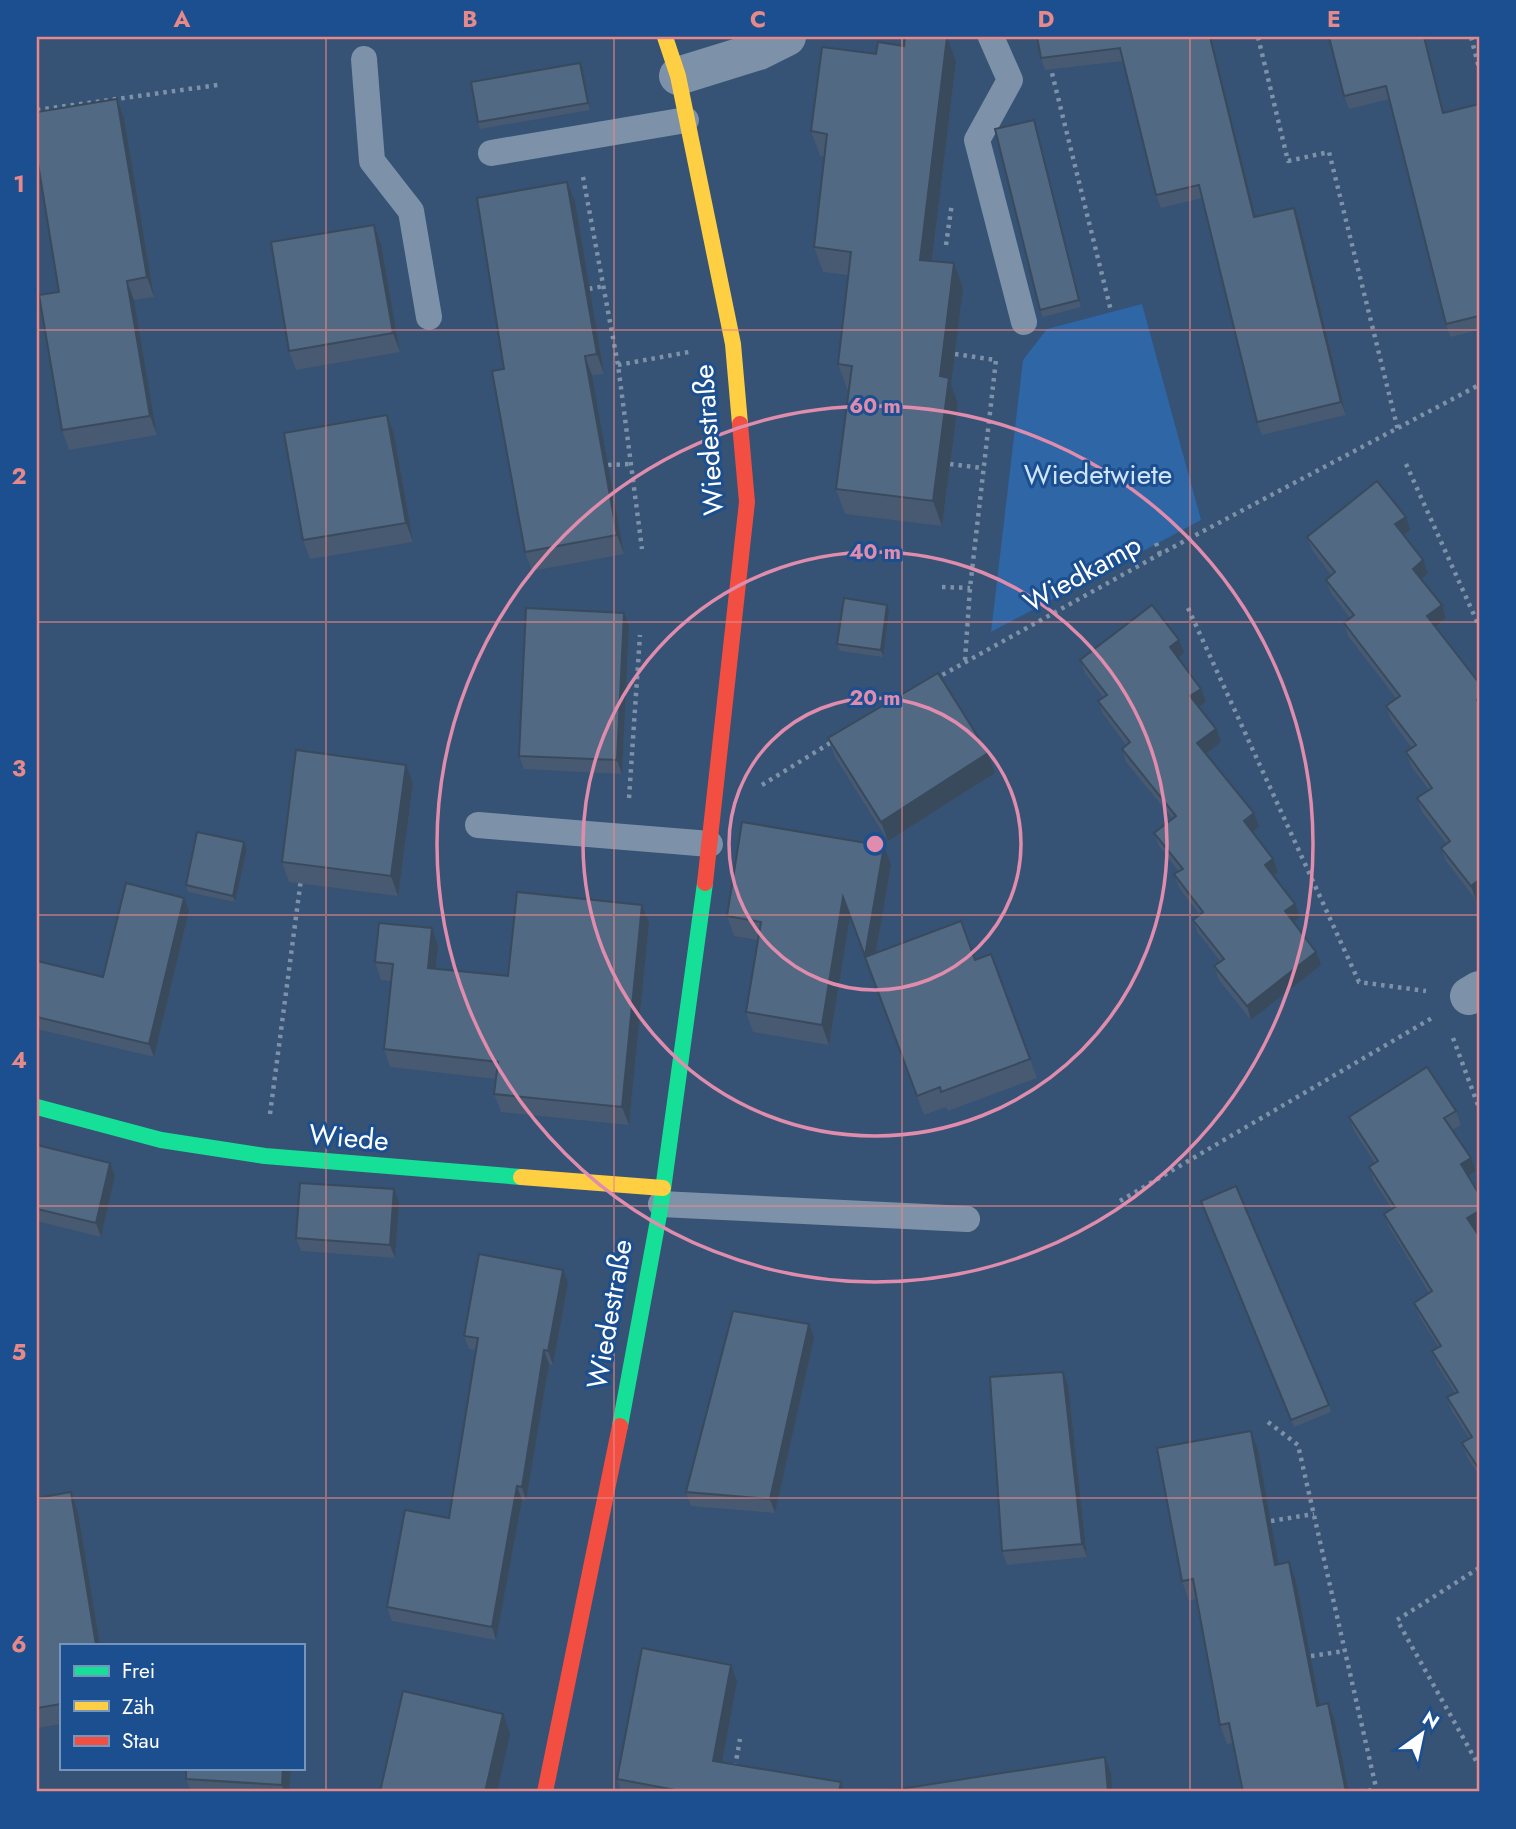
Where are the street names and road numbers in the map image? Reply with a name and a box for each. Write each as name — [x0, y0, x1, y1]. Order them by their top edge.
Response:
street label: Wiedestraße — [683, 363, 734, 517]
street label: Wiedkamp — [1016, 524, 1149, 623]
street label: Wiede — [307, 1114, 390, 1161]
street label: Wiedestraße — [576, 1236, 643, 1392]

